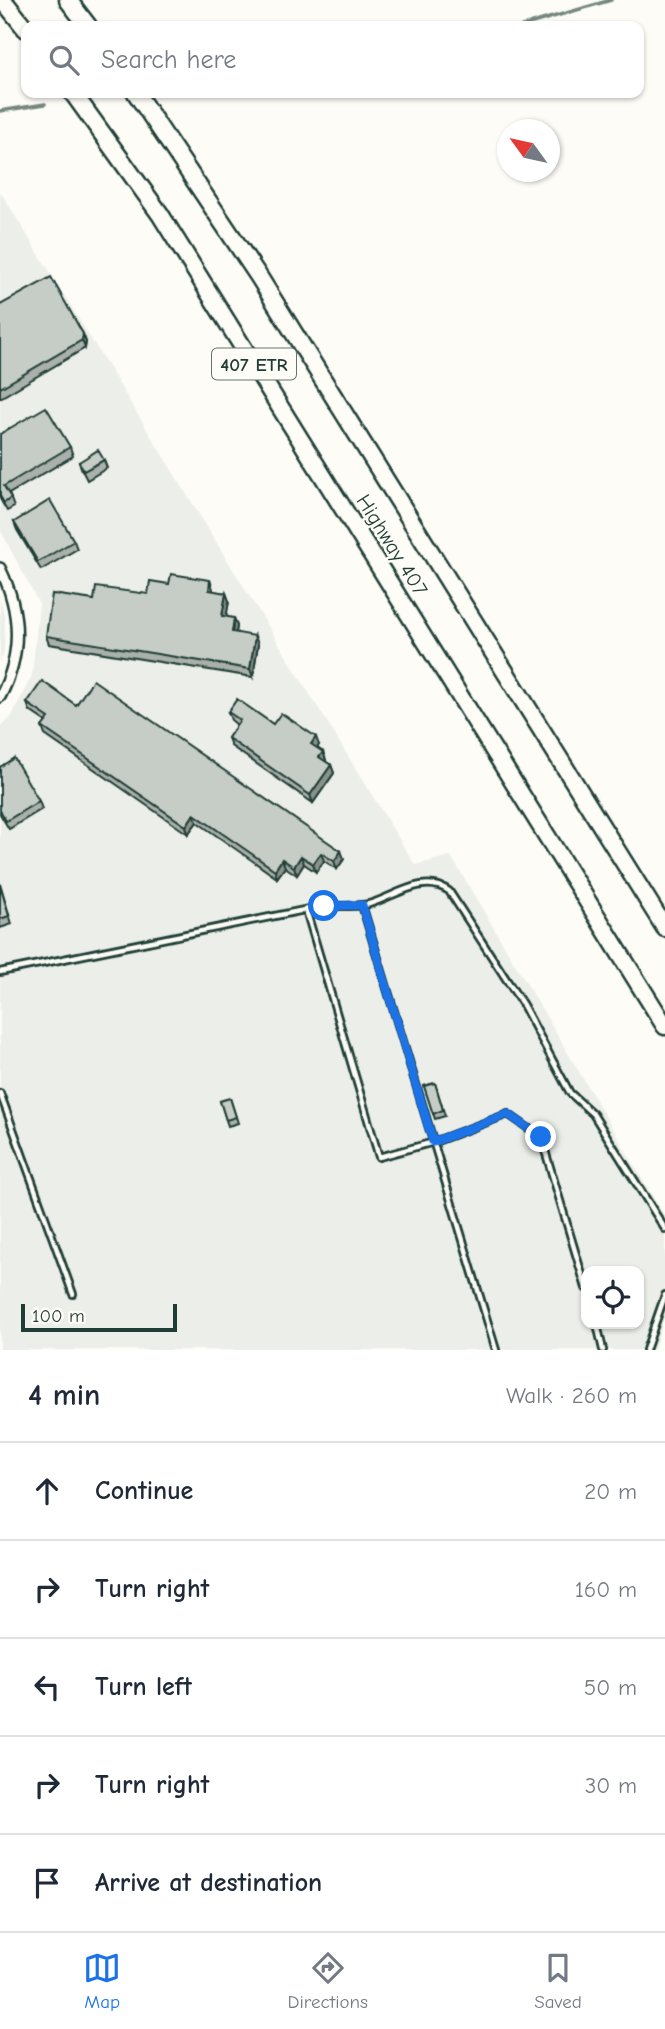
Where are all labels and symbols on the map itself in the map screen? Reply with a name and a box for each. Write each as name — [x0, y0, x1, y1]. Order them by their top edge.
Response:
north arrow — [497, 119, 560, 182]
road number: 407 ETR — [212, 348, 296, 380]
street label: Highway 407 — [351, 490, 433, 600]
route start — [308, 890, 339, 921]
route end — [525, 1121, 556, 1152]
scale bar — [21, 1301, 177, 1333]

